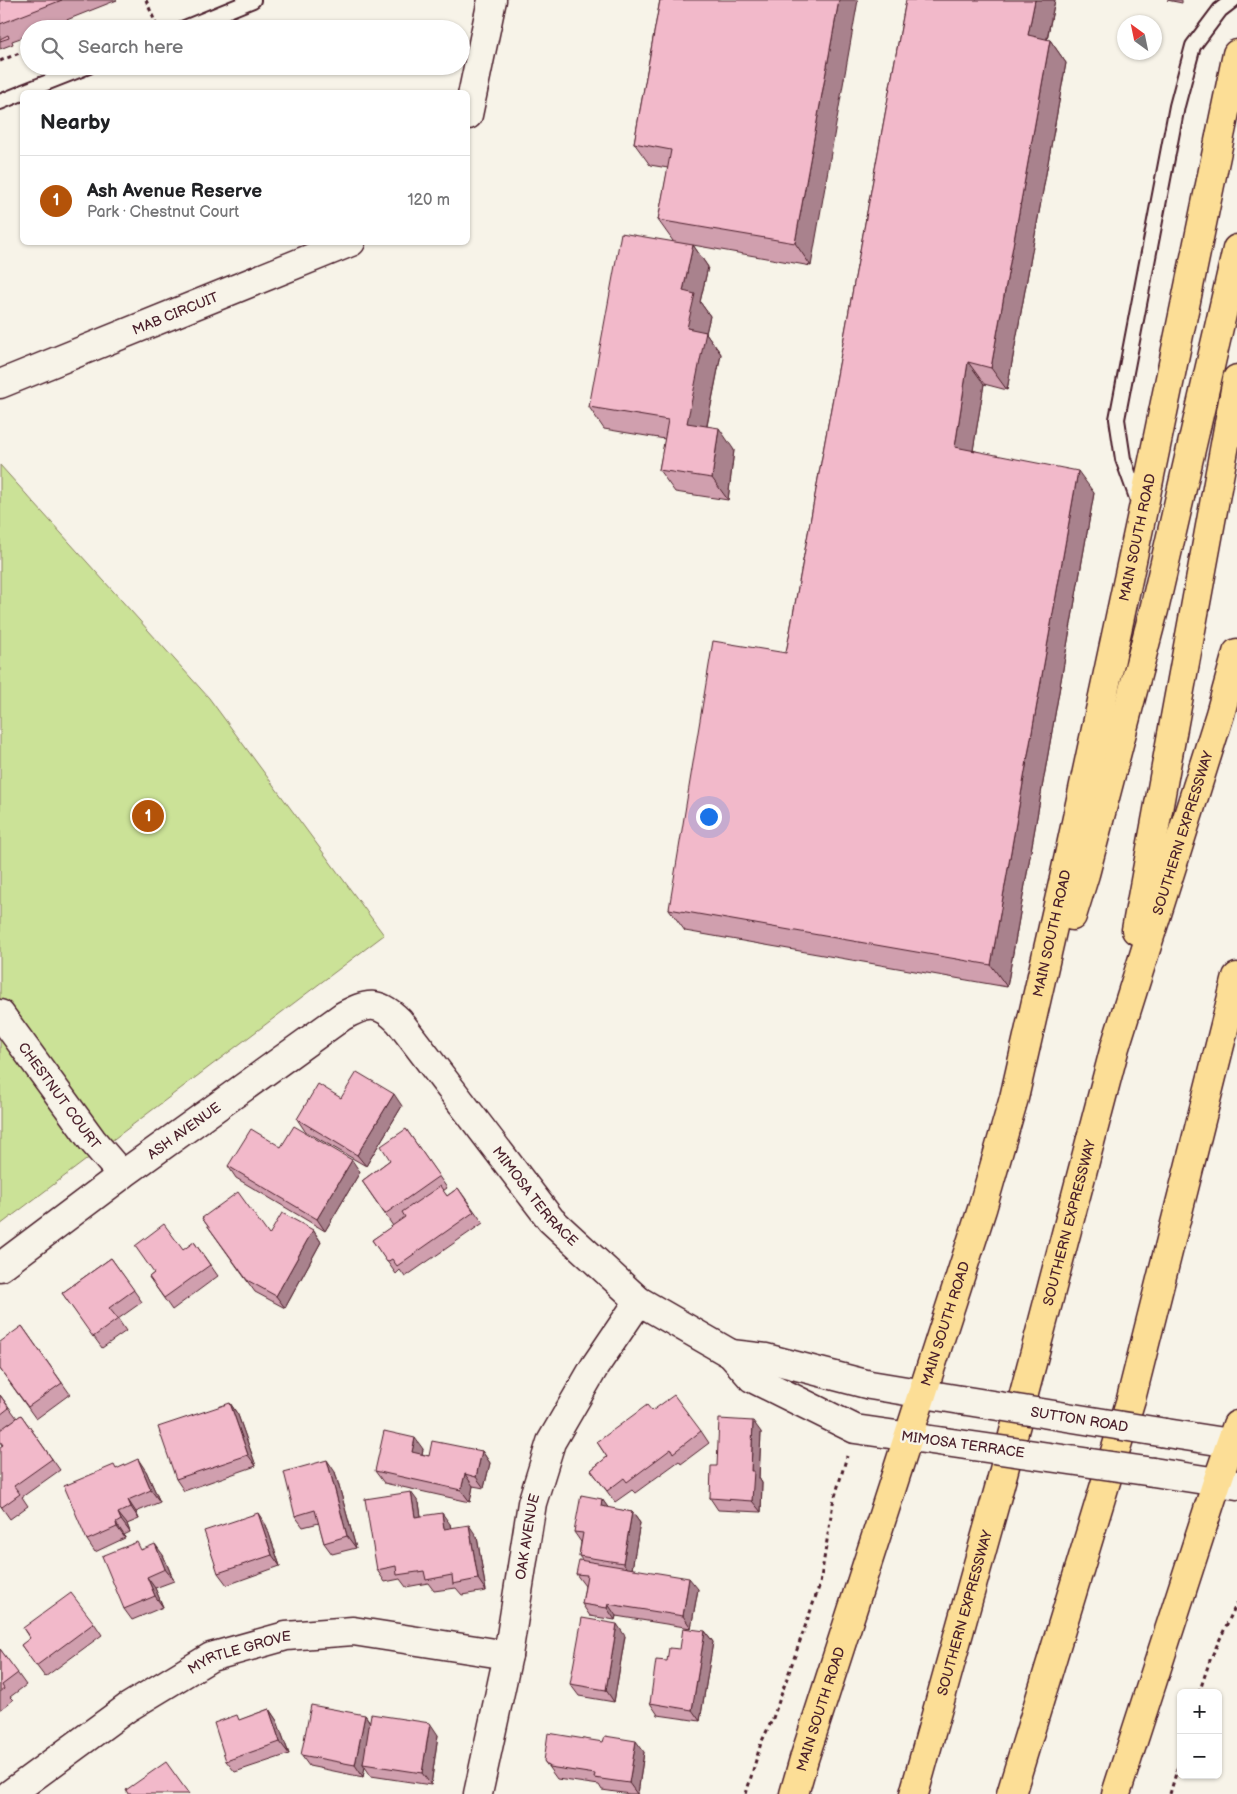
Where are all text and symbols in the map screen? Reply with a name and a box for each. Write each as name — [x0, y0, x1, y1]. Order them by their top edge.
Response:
north arrow — [1117, 15, 1162, 60]
search box — [20, 20, 470, 75]
icon: search — [38, 34, 66, 62]
text: Search here — [78, 36, 183, 59]
text: Nearby — [40, 110, 110, 135]
text: Ash Avenue Reserve — [87, 180, 262, 203]
text: 1 — [53, 191, 59, 210]
text: 120 m — [407, 191, 450, 210]
text: Park · Chestnut Court — [87, 203, 239, 222]
street label: MAB CIRCUIT — [130, 288, 221, 339]
street label: MAIN SOUTH ROAD — [1116, 472, 1159, 603]
street label: SOUTHERN EXPRESSWAY — [1149, 748, 1217, 917]
pin: 1 — [132, 797, 164, 835]
your location — [696, 804, 722, 830]
street label: MAIN SOUTH ROAD — [1029, 868, 1075, 999]
street label: CHESTNUT COURT — [14, 1039, 104, 1153]
street label: ASH AVENUE — [144, 1099, 224, 1163]
street label: SOUTHERN EXPRESSWAY — [1039, 1137, 1099, 1308]
street label: MIMOSA TERRACE — [489, 1143, 581, 1250]
street label: MAIN SOUTH ROAD — [917, 1259, 973, 1388]
street label: SUTTON ROAD — [1029, 1403, 1129, 1436]
street label: MIMOSA TERRACE — [900, 1427, 1026, 1462]
street label: OAK AVENUE — [512, 1492, 543, 1581]
street label: SOUTHERN EXPRESSWAY — [934, 1528, 996, 1698]
street label: MYRTLE GROVE — [185, 1628, 292, 1678]
street label: MAIN SOUTH ROAD — [793, 1645, 849, 1773]
map controls — [1177, 1689, 1222, 1779]
button: + — [1177, 1689, 1222, 1734]
button: − — [1177, 1734, 1222, 1779]

